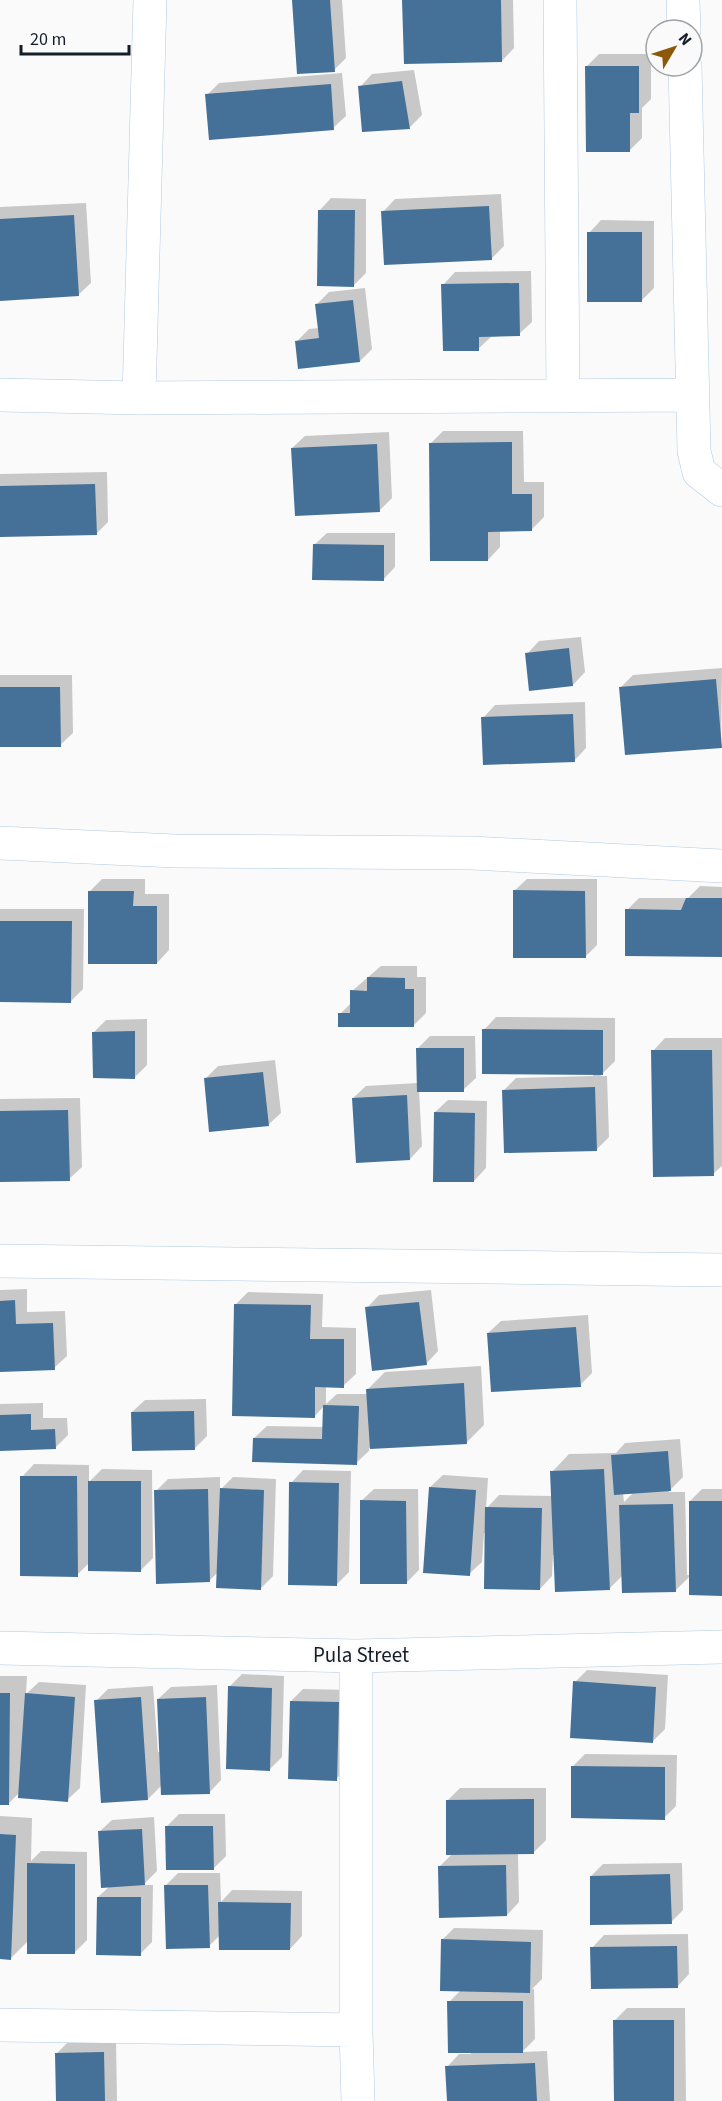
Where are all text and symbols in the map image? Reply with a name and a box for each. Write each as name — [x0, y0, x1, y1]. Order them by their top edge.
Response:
scale bar — [21, 18, 129, 56]
north arrow — [644, 18, 704, 78]
text: 20 m — [30, 27, 66, 52]
text: N — [673, 28, 697, 50]
street label: Pula Street — [313, 1640, 409, 1670]

